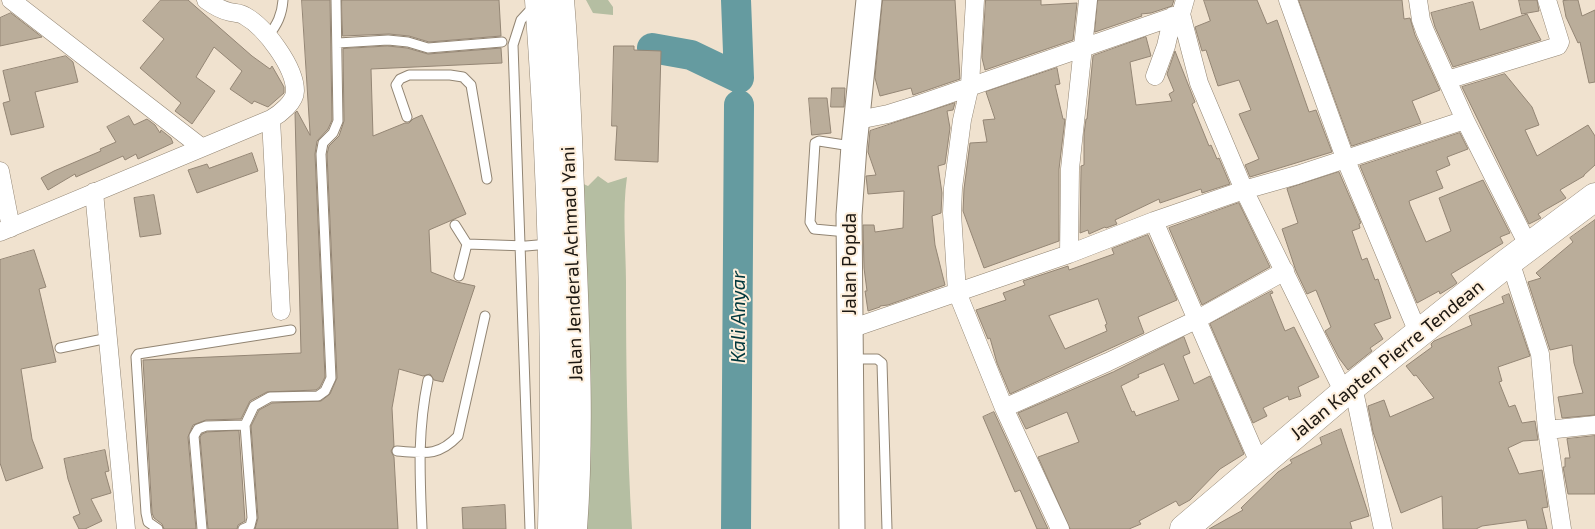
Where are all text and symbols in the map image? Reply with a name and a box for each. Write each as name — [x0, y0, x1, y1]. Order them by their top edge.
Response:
street label: Jalan Jenderal Achmad Yani — [557, 146, 587, 382]
street label: Jalan Popda — [839, 213, 861, 315]
water label: Kali Anyar — [726, 271, 750, 363]
street label: Jalan Kapten Pierre Tendean — [1286, 275, 1488, 445]

